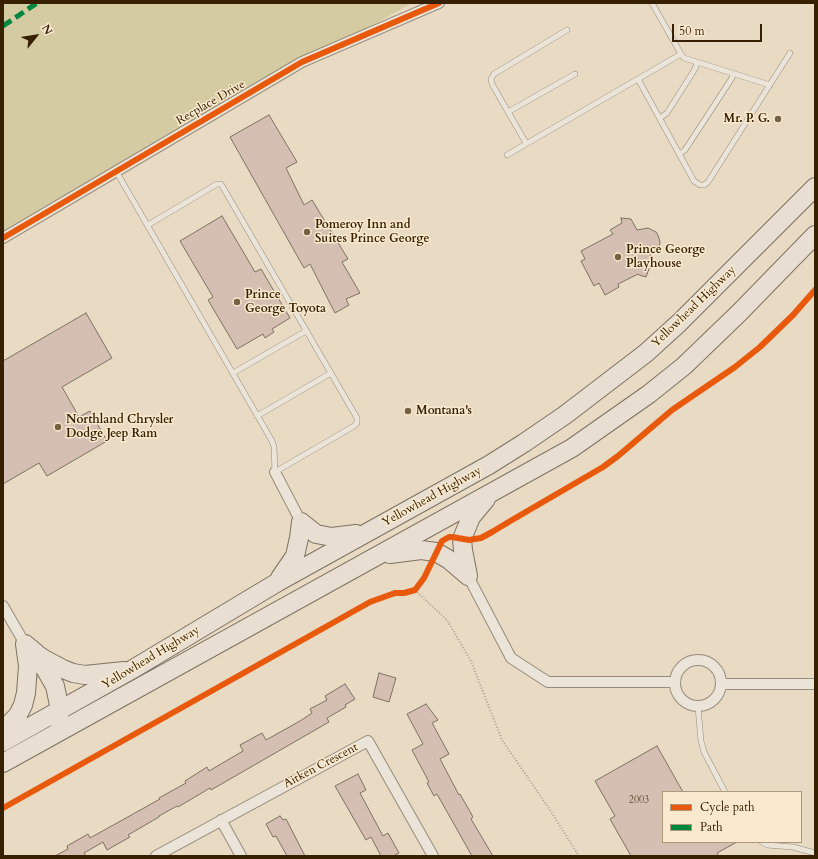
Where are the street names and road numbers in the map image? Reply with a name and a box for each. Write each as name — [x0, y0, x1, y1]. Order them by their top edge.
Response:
street label: Recplace Drive — [174, 78, 248, 128]
street label: Yellowhead Highway — [649, 263, 739, 351]
street label: Yellowhead Highway — [380, 464, 484, 530]
street label: Yellowhead Highway — [100, 623, 202, 693]
street label: Aitken Crescent — [281, 740, 361, 792]

